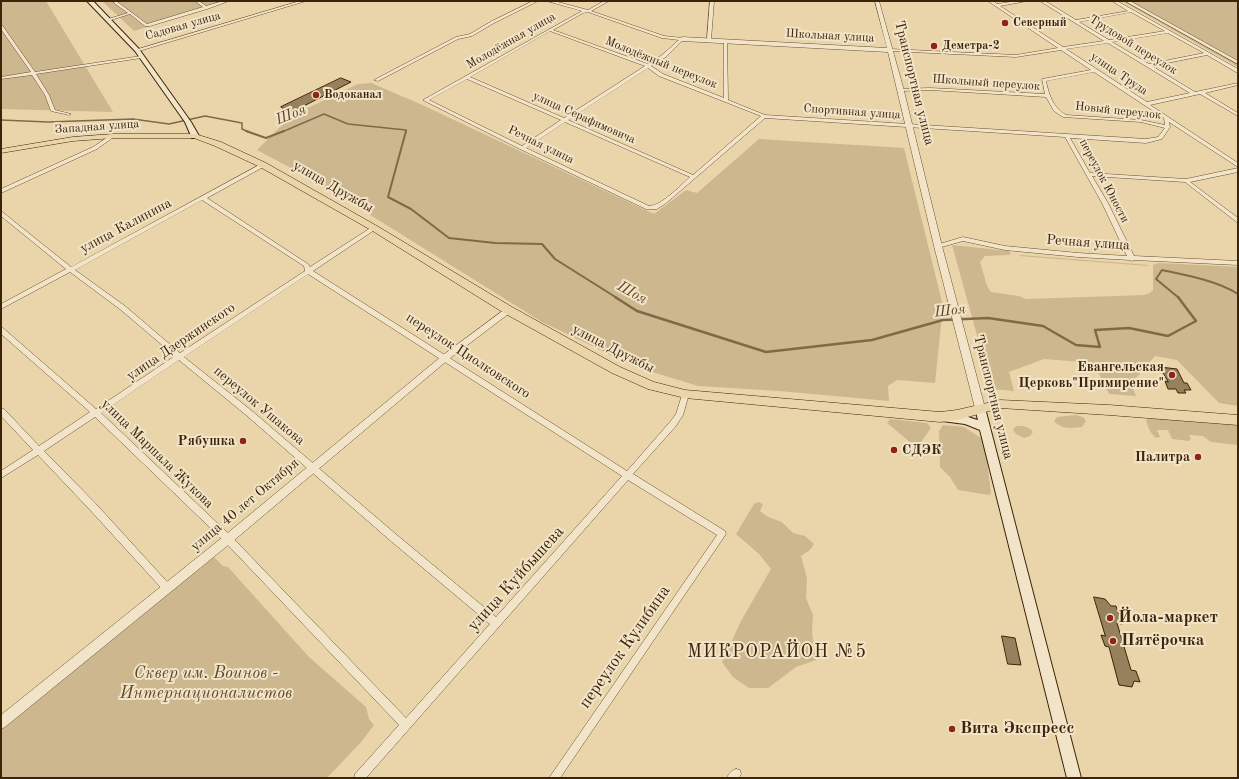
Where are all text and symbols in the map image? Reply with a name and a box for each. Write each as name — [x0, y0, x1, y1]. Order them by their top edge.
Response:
street label: Садовая улица — [144, 8, 222, 44]
street label: Молодёжная улица — [464, 10, 558, 72]
street label: Трудовой переулок — [1086, 12, 1180, 78]
place label: Северный — [1013, 16, 1067, 30]
marker: Северный — [1000, 18, 1010, 28]
street label: Транспортная улица — [890, 19, 938, 147]
street label: Школьная улица — [785, 26, 875, 46]
street label: Молодёжный переулок — [603, 34, 719, 92]
place label: Деметра-2 — [942, 39, 1000, 53]
marker: Деметра-2 — [929, 41, 939, 51]
street label: улица Труда — [1088, 50, 1150, 98]
street label: Школьный переулок — [932, 72, 1040, 94]
place label: Водоканал — [324, 88, 382, 102]
street label: улица Серафимовича — [530, 89, 638, 147]
marker: Водоканал — [311, 90, 321, 100]
street label: Новый переулок — [1074, 99, 1162, 123]
water label: Шоя — [273, 101, 309, 129]
street label: Спортивная улица — [803, 101, 901, 123]
street label: Западная улица — [54, 117, 140, 137]
street label: Речная улица — [506, 123, 576, 167]
street label: переулок Юности — [1076, 137, 1132, 225]
street label: улица Дружбы — [290, 157, 376, 217]
street label: улица Калинина — [77, 195, 175, 257]
street label: Речная улица — [1046, 232, 1130, 254]
water label: Шоя — [614, 277, 650, 309]
street label: улица Дзержинского — [123, 299, 239, 385]
water label: Шоя — [933, 300, 967, 322]
street label: переулок Циолковского — [403, 309, 533, 403]
street label: улица Дружбы — [569, 321, 657, 377]
street label: Транспортная улица — [969, 333, 1017, 461]
place label: Евангельская Церковь"Примирение" — [1018, 359, 1164, 392]
street label: переулок Ушакова — [210, 363, 308, 449]
marker: Евангельская Церковь"Примирение" — [1167, 370, 1177, 380]
street label: улица Маршала Жукова — [97, 396, 217, 512]
place label: Рябушка — [178, 433, 235, 449]
marker: Рябушка — [238, 436, 248, 446]
place label: СДЭК — [902, 442, 941, 458]
marker: СДЭК — [889, 445, 899, 455]
place label: Палитра — [1135, 449, 1190, 465]
marker: Палитра — [1193, 452, 1203, 462]
street label: улица 40 лет Октября — [187, 455, 303, 555]
street label: улица Куйбышева — [463, 522, 569, 636]
street label: переулок Кулибина — [575, 582, 675, 712]
place label: Йола-маркет — [1118, 608, 1218, 628]
marker: Йола-маркет — [1105, 613, 1115, 623]
place label: Пятёрочка — [1121, 631, 1204, 651]
marker: Пятёрочка — [1108, 636, 1118, 646]
district label: МИКРОРАЙОН №5 — [687, 641, 867, 663]
park label: Сквер им. Воинов - Интернационалистов — [120, 664, 292, 704]
place label: Вита Экспресс — [960, 719, 1074, 739]
marker: Вита Экспресс — [947, 724, 957, 734]

